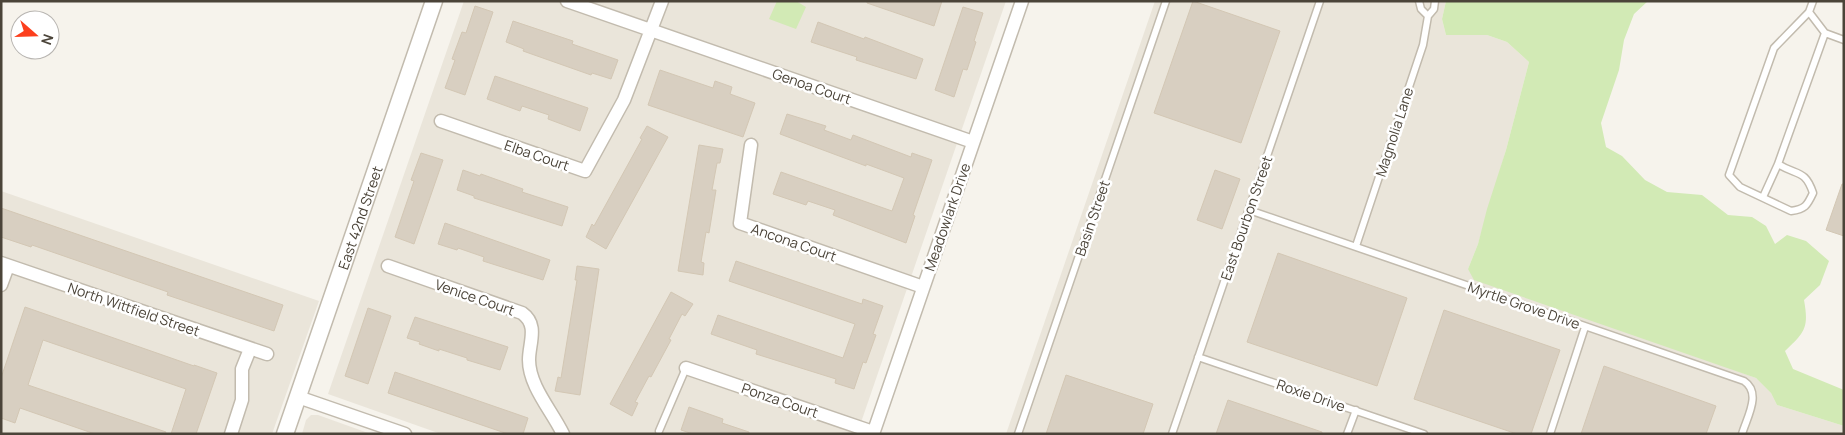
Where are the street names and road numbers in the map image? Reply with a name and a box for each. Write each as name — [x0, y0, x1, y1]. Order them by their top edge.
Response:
street label: Genoa Court — [770, 64, 854, 108]
street label: Magnolia Lane — [1371, 85, 1417, 179]
street label: Elba Court — [502, 135, 572, 175]
street label: East Bourbon Street — [1216, 153, 1276, 283]
street label: Meadowlark Drive — [920, 160, 974, 274]
street label: East 42nd Street — [333, 163, 386, 272]
street label: Basin Street — [1070, 177, 1114, 259]
street label: Ancona Court — [749, 219, 840, 266]
street label: Venice Court — [433, 275, 518, 320]
street label: Myrtle Grove Drive — [1465, 277, 1583, 333]
street label: North Wittfield Street — [66, 278, 203, 341]
street label: Roxie Drive — [1274, 374, 1348, 416]
street label: Ponza Court — [739, 378, 821, 422]

